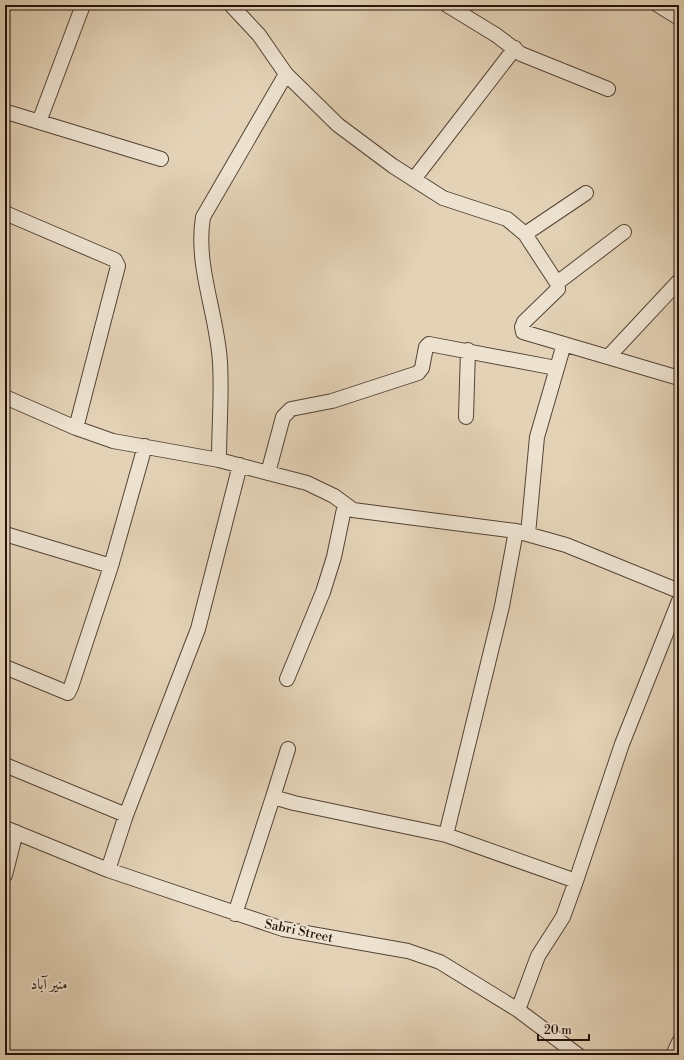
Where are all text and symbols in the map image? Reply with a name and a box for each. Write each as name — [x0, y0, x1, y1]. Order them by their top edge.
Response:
street label: Sabri Street — [263, 916, 335, 946]
district label: منیر آباد — [30, 975, 68, 994]
scale bar — [538, 1016, 589, 1042]
text: 20 m — [544, 1023, 572, 1038]

